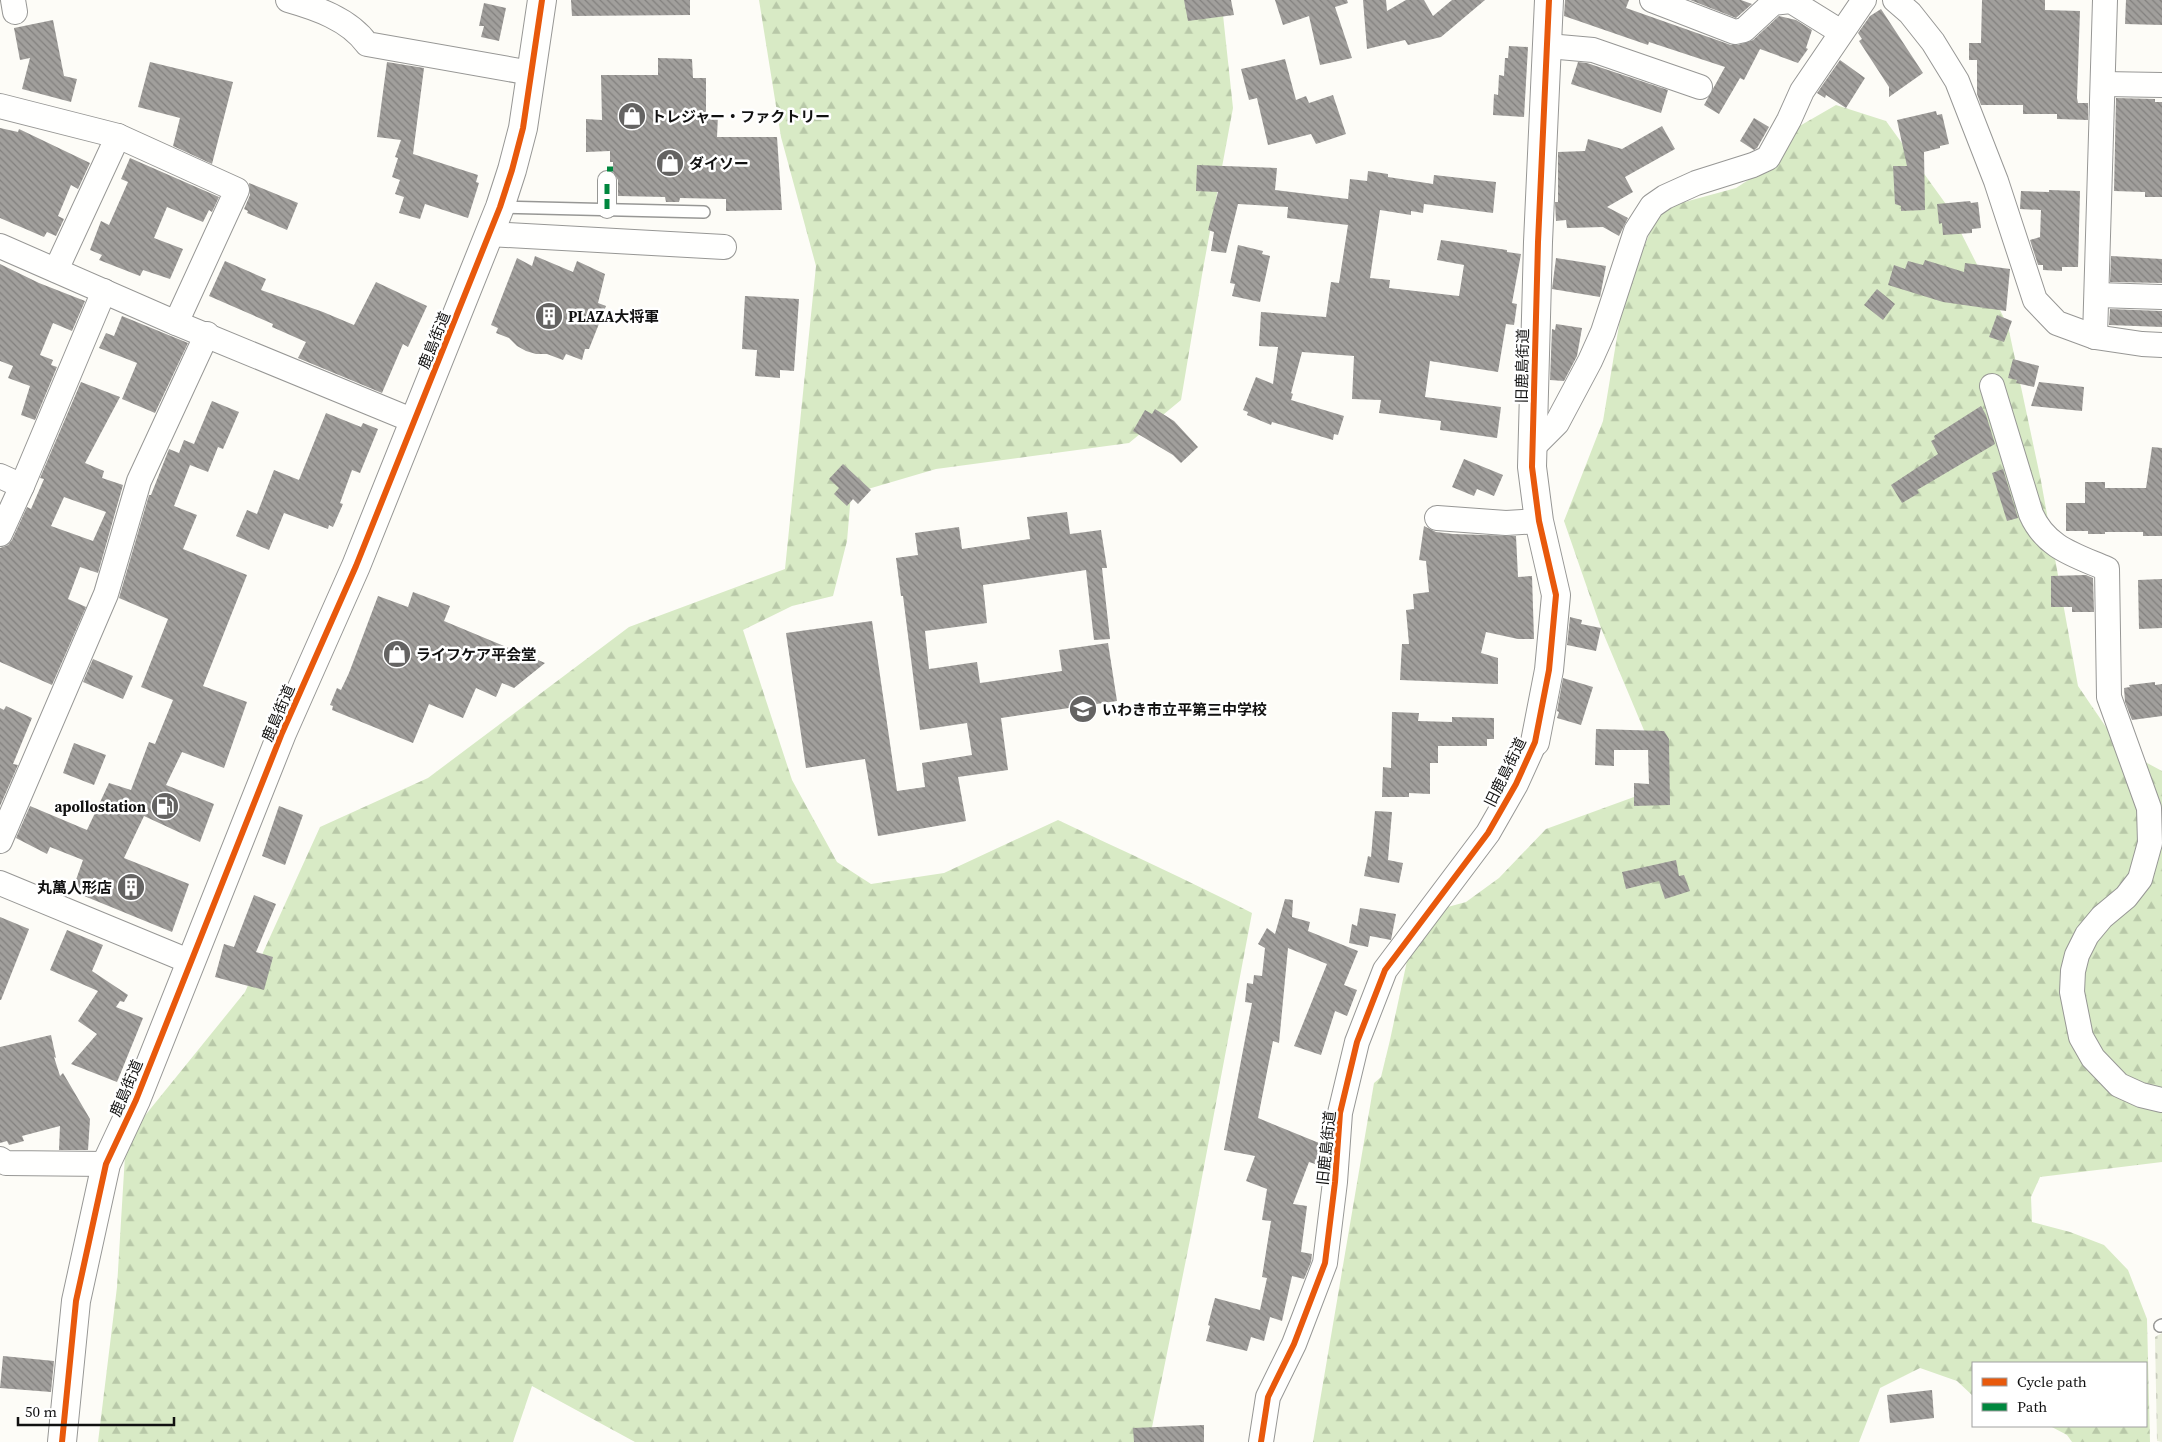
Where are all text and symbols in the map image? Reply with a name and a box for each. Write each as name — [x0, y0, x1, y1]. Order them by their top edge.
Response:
shop icon: トレジャー・ファクトリー — [617, 101, 647, 131]
place label: トレジャー・ファクトリー — [651, 106, 830, 127]
shop icon: ダイソー — [655, 148, 685, 178]
place label: ダイソー — [689, 153, 749, 174]
building icon: PLAZA大将軍 — [534, 301, 564, 331]
place label: PLAZA大将軍 — [568, 306, 659, 327]
street label: 鹿島街道 — [413, 308, 455, 372]
street label: 旧鹿島街道 — [1511, 328, 1533, 404]
shop icon: ライフケア平会堂 — [382, 639, 412, 669]
place label: ライフケア平会堂 — [416, 644, 536, 665]
street label: 鹿島街道 — [257, 681, 299, 745]
school or university icon: いわき市立平第三中学校 — [1068, 694, 1098, 724]
place label: いわき市立平第三中学校 — [1102, 699, 1267, 720]
street label: 旧鹿島街道 — [1479, 734, 1531, 810]
fuel station icon: apollostation — [150, 791, 180, 821]
place label: apollostation — [54, 796, 146, 817]
building icon: 丸萬人形店 — [116, 872, 146, 902]
place label: 丸萬人形店 — [37, 877, 112, 898]
street label: 鹿島街道 — [105, 1056, 147, 1120]
street label: 旧鹿島街道 — [1312, 1110, 1340, 1186]
legend — [1972, 1362, 2147, 1427]
text: Cycle path — [2017, 1371, 2087, 1392]
scale bar — [18, 1394, 174, 1426]
text: Path — [2017, 1396, 2047, 1417]
text: 50 m — [25, 1401, 57, 1422]

